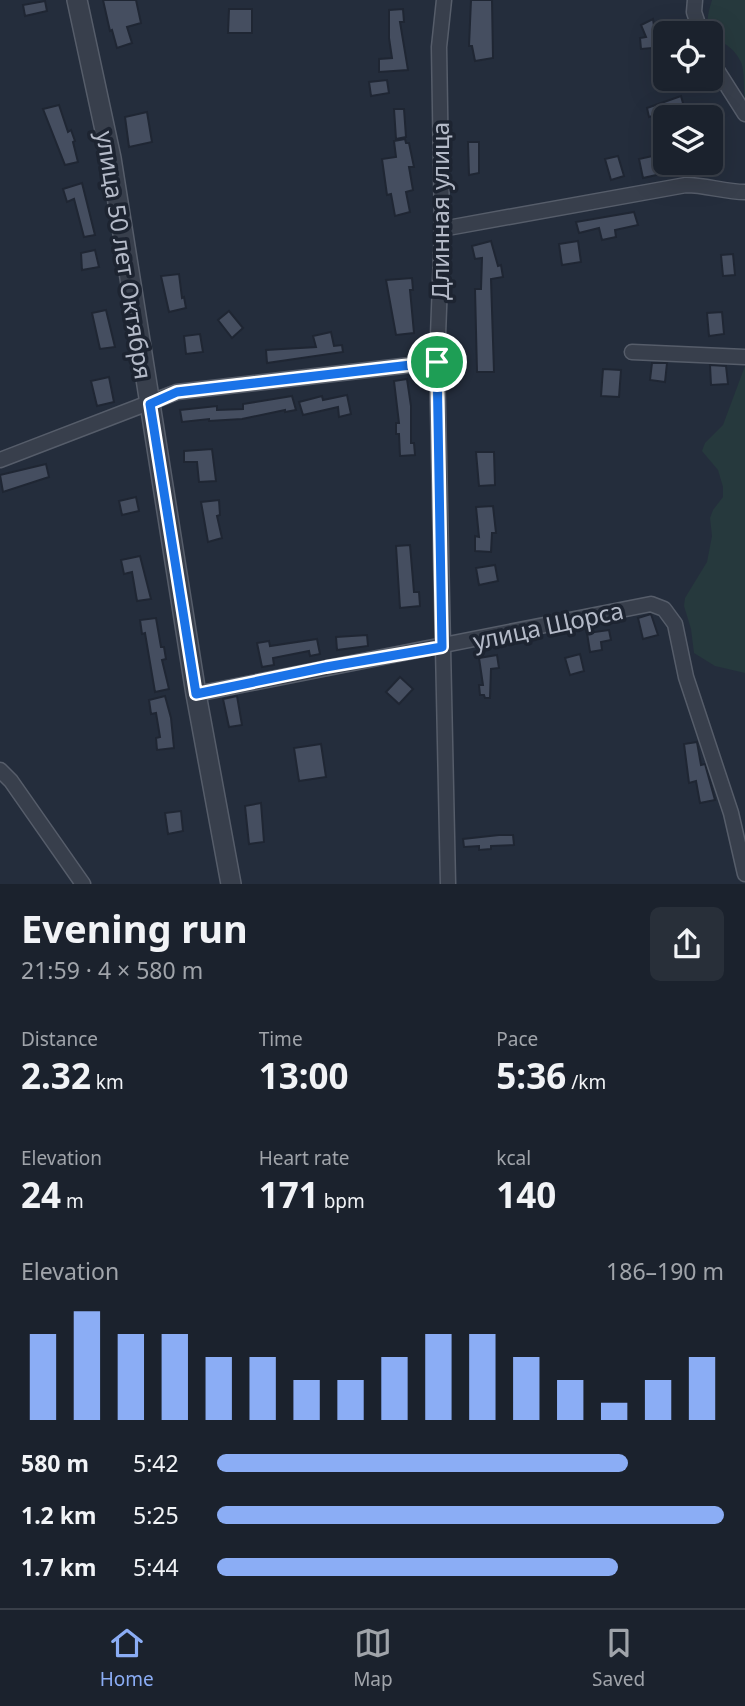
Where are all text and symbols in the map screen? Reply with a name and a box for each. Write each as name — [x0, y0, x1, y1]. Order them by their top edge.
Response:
map controls — [653, 21, 723, 175]
button: locate — [653, 21, 723, 91]
button: layers — [653, 105, 723, 175]
street label: Длинная улица — [423, 122, 456, 300]
street label: улица 50 лет Октября — [89, 128, 161, 382]
pin — [407, 332, 467, 392]
icon: arrive — [418, 343, 456, 381]
street label: улица Щорса — [470, 593, 626, 657]
text: Evening run — [21, 902, 248, 954]
button: share — [650, 907, 724, 981]
text: 21:59 · 4 × 580 m — [21, 954, 203, 986]
text: Distance — [21, 1026, 98, 1052]
text: Time — [259, 1026, 303, 1052]
text: Pace — [496, 1026, 538, 1052]
text: 2.32 — [21, 1052, 91, 1099]
text: 13:00 — [259, 1052, 349, 1099]
text: 5:36 — [496, 1052, 566, 1099]
text: km — [91, 1069, 124, 1095]
text: /km — [566, 1069, 606, 1095]
text: Elevation — [21, 1145, 102, 1171]
text: Heart rate — [259, 1145, 349, 1171]
text: kcal — [496, 1145, 531, 1171]
text: 24 — [21, 1171, 61, 1218]
text: 171 — [259, 1171, 319, 1218]
text: 140 — [496, 1171, 556, 1218]
text: m — [61, 1188, 84, 1214]
text: bpm — [319, 1188, 365, 1214]
text: Elevation — [21, 1255, 119, 1287]
text: 186–190 m — [606, 1255, 724, 1287]
text: 580 m — [21, 1447, 89, 1479]
text: 5:42 — [133, 1447, 179, 1479]
text: 1.2 km — [21, 1499, 96, 1531]
text: 5:25 — [133, 1499, 179, 1531]
text: 1.7 km — [21, 1551, 96, 1583]
text: 5:44 — [133, 1551, 179, 1583]
tab: Home — [100, 1624, 154, 1692]
tab: Map — [353, 1624, 393, 1692]
tab: Saved — [592, 1624, 645, 1692]

